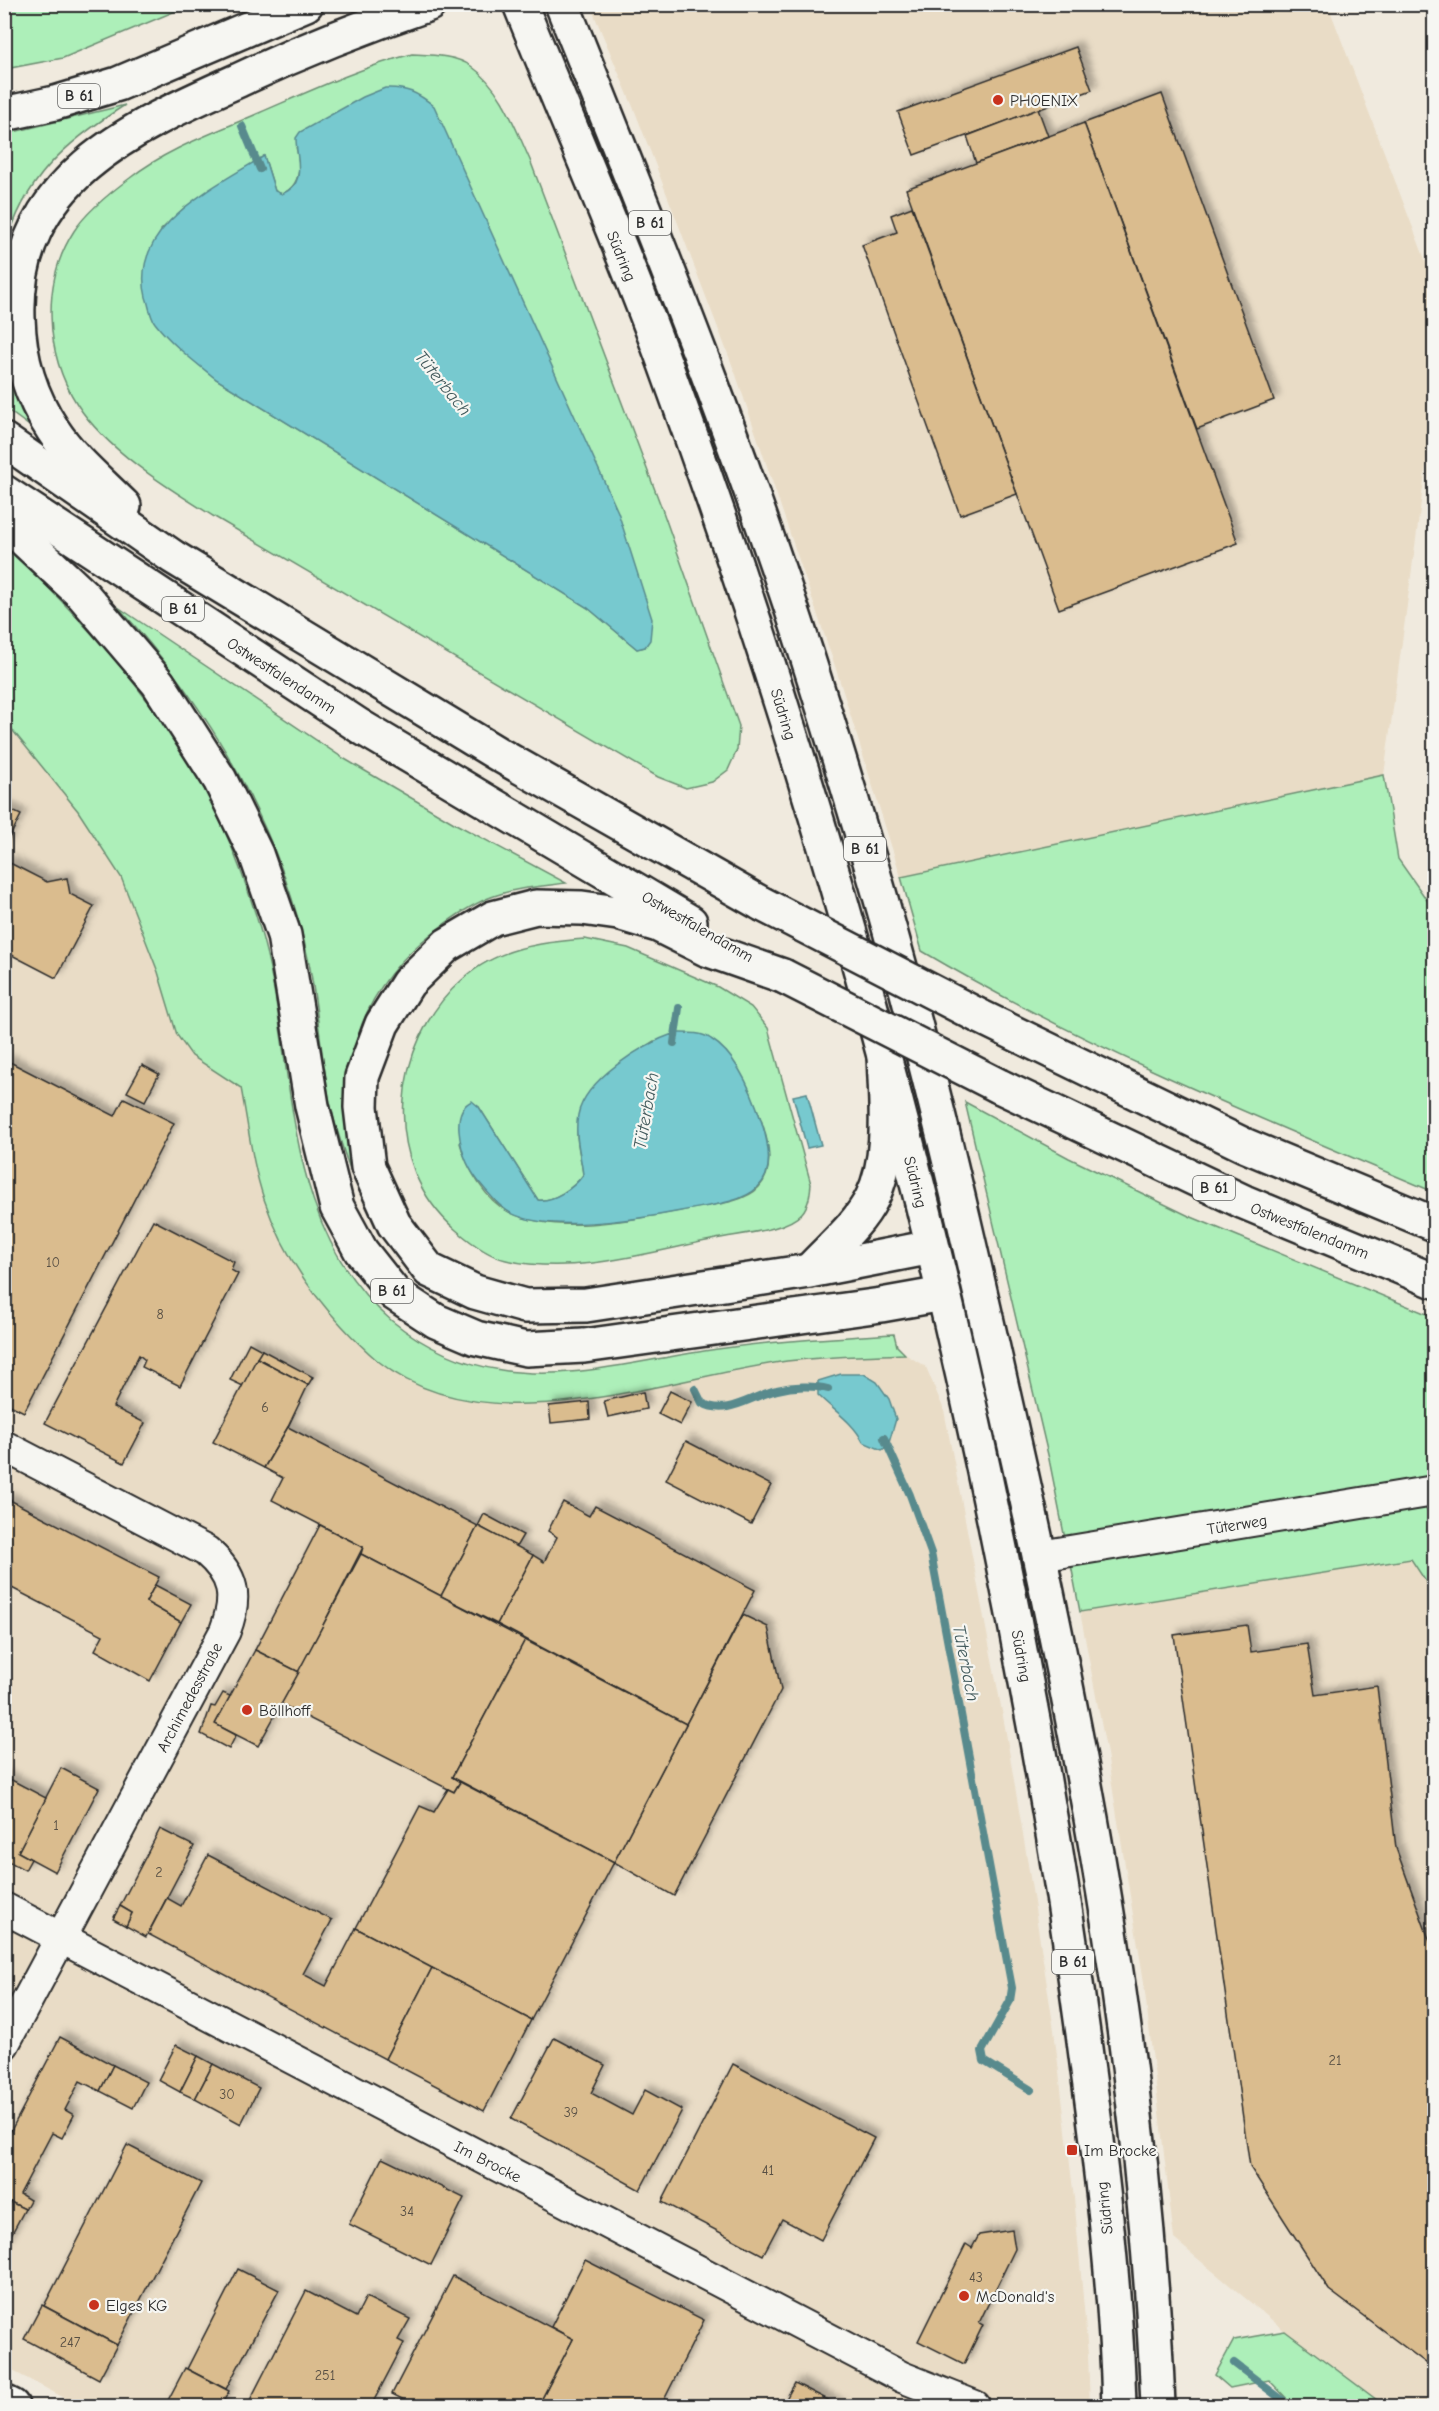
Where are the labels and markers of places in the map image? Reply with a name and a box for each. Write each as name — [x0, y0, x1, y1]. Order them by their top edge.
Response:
place label: PHOENIX — [1010, 92, 1078, 110]
marker: PHOENIX — [991, 93, 1005, 107]
place label: Böllhoff — [259, 1702, 312, 1720]
marker: Böllhoff — [240, 1703, 254, 1717]
place label: Im Brocke — [1084, 2142, 1156, 2160]
marker: Im Brocke — [1065, 2143, 1079, 2157]
place label: McDonald's — [976, 2288, 1055, 2306]
marker: McDonald's — [957, 2289, 971, 2303]
place label: Elges KG — [106, 2297, 167, 2315]
marker: Elges KG — [87, 2298, 101, 2312]

